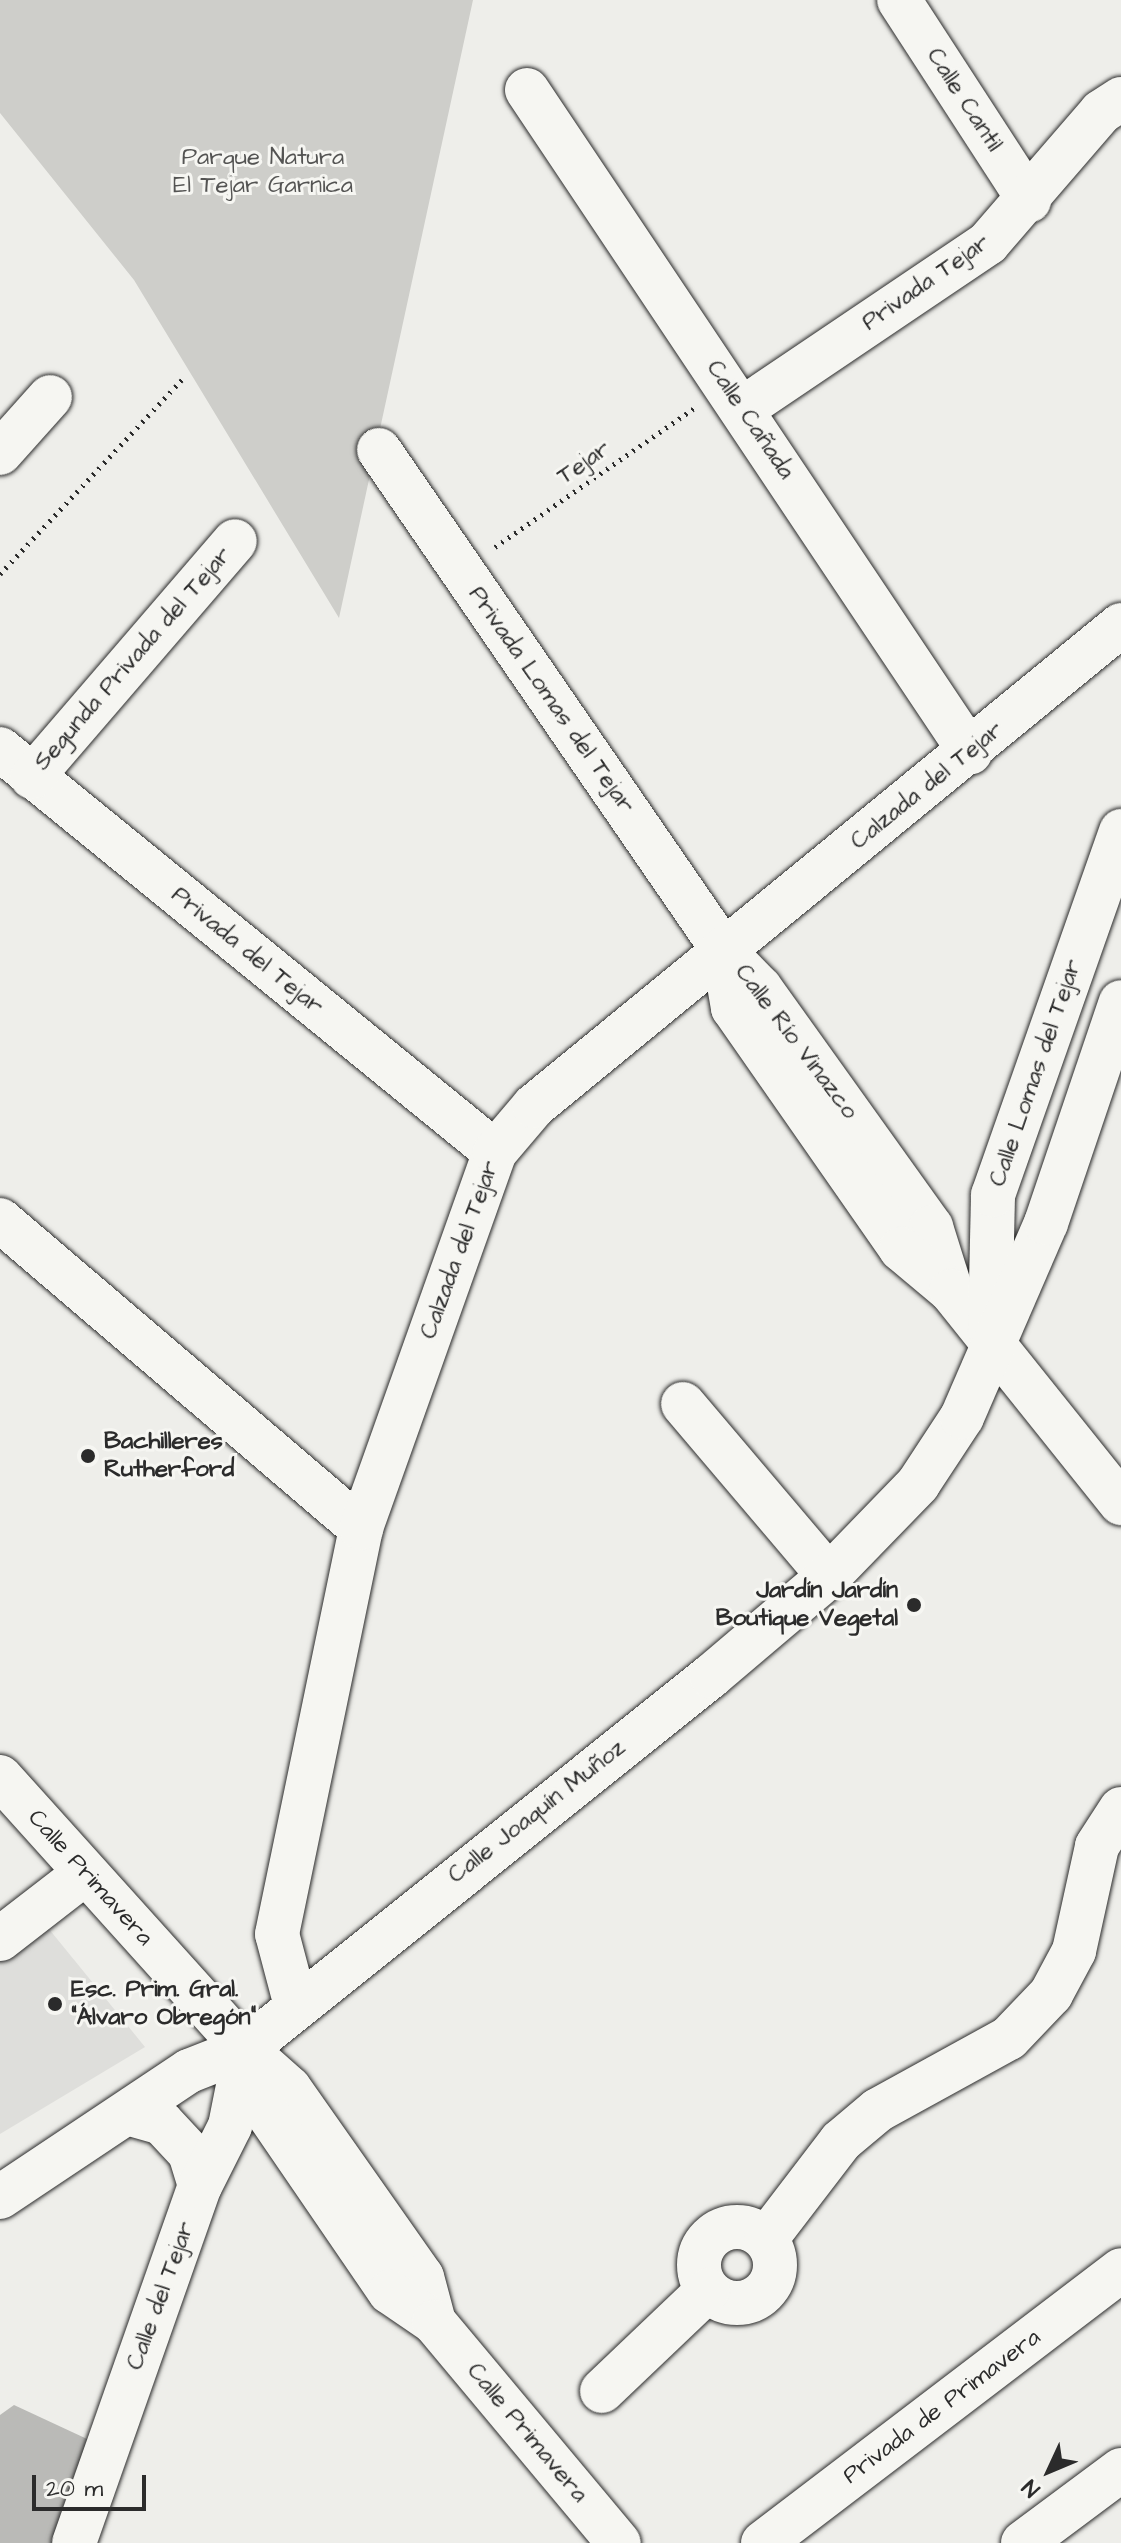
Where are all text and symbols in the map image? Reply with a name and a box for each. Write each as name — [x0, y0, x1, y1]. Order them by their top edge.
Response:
street label: Calle Cantil — [920, 43, 1008, 157]
park label: Parque Natura El Tejar Garnica — [173, 144, 353, 200]
street label: Privada Tejar — [857, 229, 995, 337]
street label: Calle Cañada — [700, 355, 800, 485]
street label: Tejar — [552, 435, 616, 491]
street label: Segunda Privada del Tejar — [28, 541, 238, 777]
street label: Privada Lomas del Tejar — [462, 581, 640, 819]
street label: Calzada del Tejar — [845, 716, 1009, 856]
street label: Privada del Tejar — [165, 881, 329, 1021]
street label: Calle Lomas del Tejar — [984, 956, 1088, 1190]
street label: Calle Río Vinazco — [728, 959, 864, 1125]
street label: Calzada del Tejar — [414, 1157, 506, 1343]
place label: Bachilleres Rutherford — [104, 1428, 234, 1484]
marker: Bachilleres Rutherford — [79, 1447, 97, 1465]
place label: Jardín Jardín Boutique Vegetal — [716, 1577, 898, 1633]
marker: Jardín Jardín Boutique Vegetal — [905, 1596, 923, 1614]
street label: Calle Joaquín Muñoz — [443, 1734, 631, 1890]
street label: Calle Primavera — [21, 1804, 159, 1952]
place label: Esc. Prim. Gral. "Álvaro Obregón" — [71, 1976, 256, 2032]
marker: Esc. Prim. Gral. "Álvaro Obregón" — [46, 1995, 64, 2013]
street label: Calle del Tejar — [121, 2218, 201, 2374]
street label: Privada de Primavera — [838, 2323, 1046, 2491]
street label: Calle Primavera — [460, 2357, 594, 2509]
north arrow — [1009, 2431, 1089, 2511]
scale bar — [36, 2459, 150, 2509]
text: 20 m — [46, 2472, 103, 2506]
text: N — [1015, 2472, 1047, 2504]

